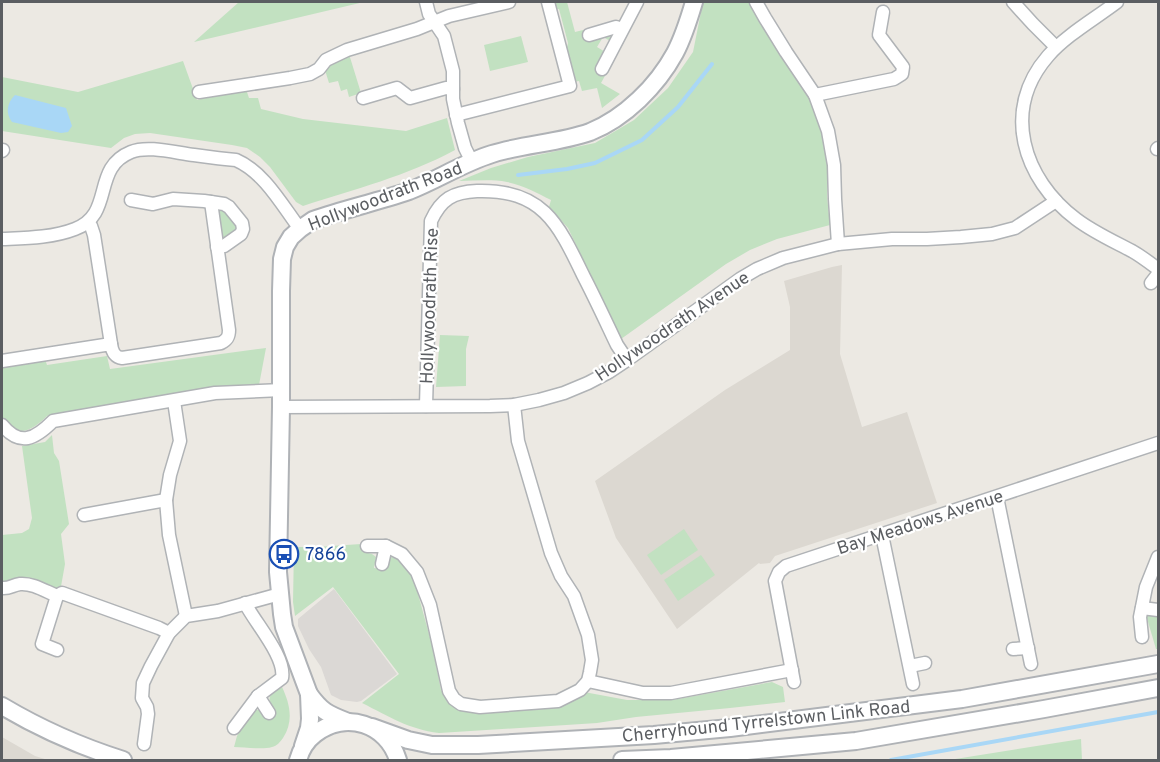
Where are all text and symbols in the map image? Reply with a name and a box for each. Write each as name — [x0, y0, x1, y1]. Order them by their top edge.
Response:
street label: Hollywoodrath Road — [305, 157, 466, 237]
street label: Hollywoodrath Rise — [416, 228, 445, 385]
street label: Hollywoodrath Avenue — [591, 267, 754, 387]
street label: Bay Meadows Avenue — [834, 486, 1007, 561]
bus stop icon: 7866 — [268, 538, 300, 570]
place label: 7866 — [305, 544, 346, 567]
street label: Cherryhound Tyrrelstown Link Road — [621, 696, 911, 749]

